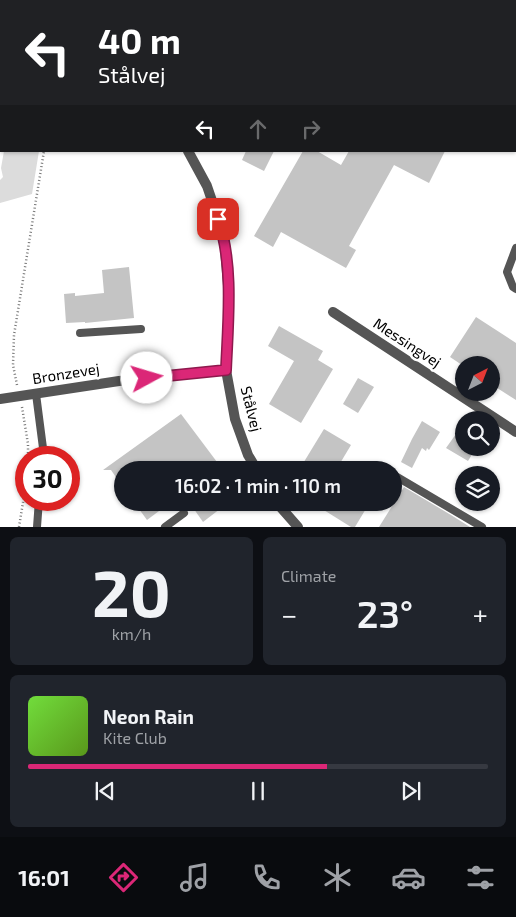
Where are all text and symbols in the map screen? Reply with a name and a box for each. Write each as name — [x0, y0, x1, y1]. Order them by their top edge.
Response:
text: 40 m — [98, 19, 181, 61]
icon: left — [15, 20, 80, 85]
text: Stålvej — [98, 61, 166, 87]
icon: left — [191, 115, 219, 143]
icon: ahead — [244, 115, 272, 143]
icon: right — [297, 115, 325, 143]
pin — [197, 198, 239, 240]
icon: arrive — [204, 205, 232, 233]
street label: Messingvej — [370, 314, 445, 371]
position arrow — [120, 351, 172, 403]
north arrow — [455, 356, 500, 401]
map controls — [455, 356, 500, 511]
street label: Bronzevej — [31, 359, 101, 388]
street label: Stålvej — [237, 384, 266, 434]
button: search — [455, 411, 500, 456]
speed limit sign: 30 — [15, 446, 80, 511]
button: layers — [455, 466, 500, 511]
text: 16:02 · 1 min · 110 m — [175, 474, 341, 497]
text: 20 — [92, 552, 171, 630]
text: Climate — [281, 566, 336, 585]
text: 23° — [357, 590, 413, 636]
text: − — [281, 597, 297, 631]
text: + — [473, 597, 488, 631]
text: km/h — [112, 624, 151, 643]
text: Neon Rain — [103, 705, 194, 728]
text: Kite Club — [103, 728, 167, 747]
icon: previous — [91, 777, 119, 805]
icon: pause — [244, 777, 272, 805]
icon: next — [397, 777, 425, 805]
icon: directions — [106, 860, 141, 895]
icon: music — [177, 860, 212, 895]
icon: phone — [249, 860, 284, 895]
icon: climate — [320, 860, 355, 895]
icon: car — [391, 860, 426, 895]
icon: filters — [463, 860, 498, 895]
text: 16:01 — [18, 864, 70, 890]

